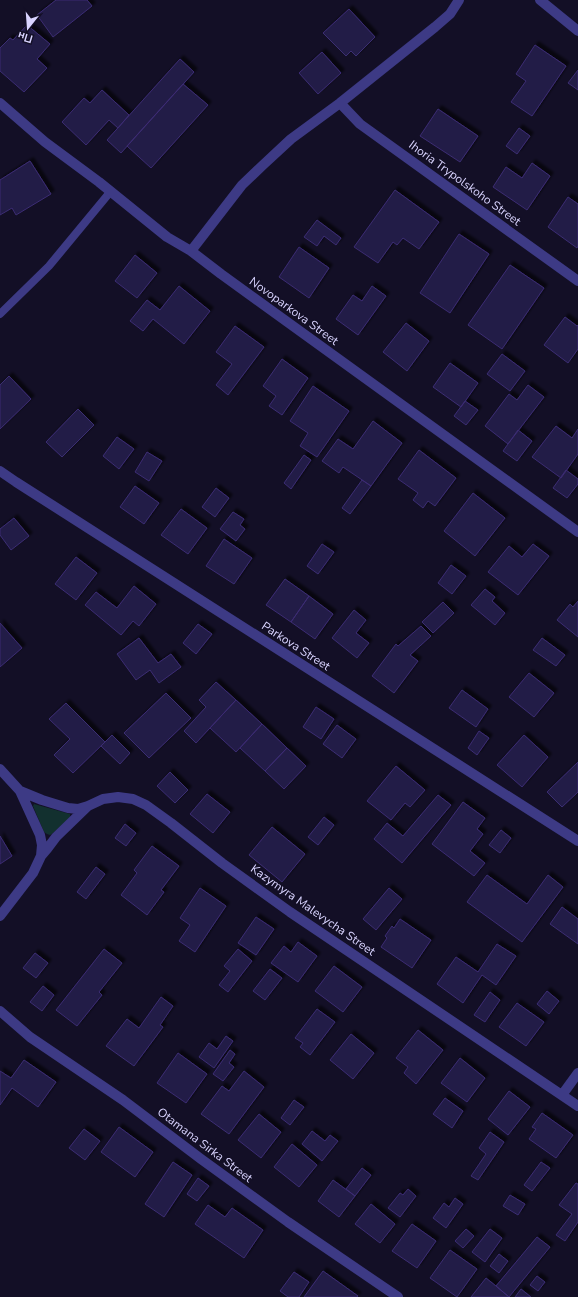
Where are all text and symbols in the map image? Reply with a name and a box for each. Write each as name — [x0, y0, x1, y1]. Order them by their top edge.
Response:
north arrow — [8, 8, 48, 48]
text: Пн — [16, 28, 35, 46]
street label: Ihoria Trypolskoho Street — [406, 137, 525, 230]
street label: Novoparkova Street — [246, 273, 342, 349]
street label: Parkova Street — [259, 618, 334, 675]
street label: Kazymyra Malevycha Street — [247, 861, 379, 960]
street label: Otamana Sirka Street — [154, 1104, 256, 1187]

